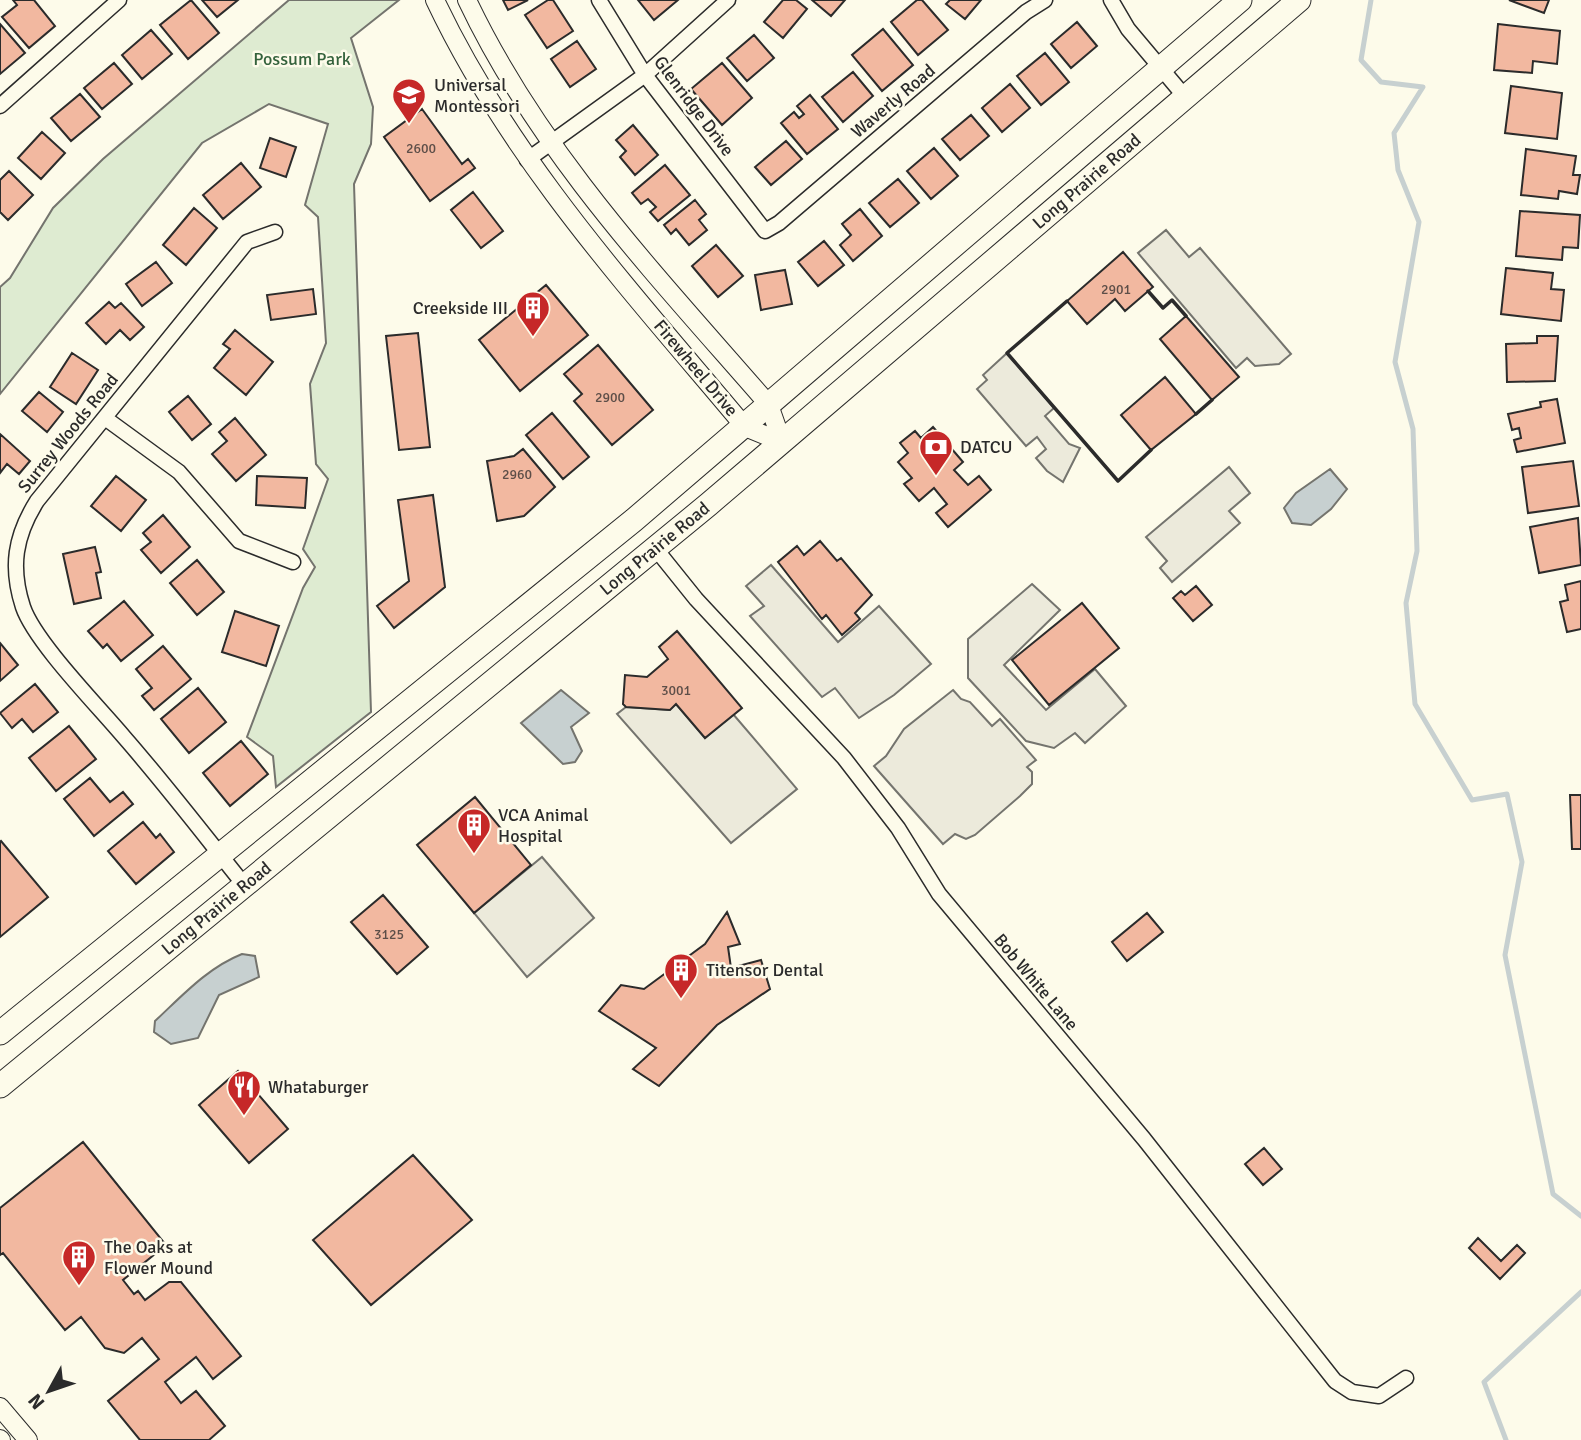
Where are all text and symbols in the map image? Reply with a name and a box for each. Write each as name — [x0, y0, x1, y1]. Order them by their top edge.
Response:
park label: Possum Park — [253, 48, 351, 70]
street label: Glenridge Drive — [649, 52, 739, 160]
street label: Waverly Road — [846, 59, 940, 143]
place label: Universal Montessori — [434, 74, 520, 117]
school or university icon: Universal Montessori — [390, 76, 428, 125]
street label: Long Prairie Road — [1028, 129, 1145, 234]
house number: 2600 — [406, 140, 436, 157]
house number: 2901 — [1101, 281, 1131, 298]
building icon: Creekside III — [514, 289, 552, 338]
place label: Creekside III — [413, 297, 508, 319]
street label: Firewheel Drive — [649, 315, 743, 421]
street label: Surrey Woods Road — [13, 369, 123, 497]
house number: 2900 — [595, 389, 625, 406]
bank icon: DATCU — [917, 428, 955, 477]
place label: DATCU — [960, 436, 1013, 458]
house number: 2960 — [502, 466, 532, 483]
street label: Long Prairie Road — [595, 497, 714, 600]
house number: 3001 — [661, 682, 691, 699]
place label: VCA Animal Hospital — [498, 804, 588, 847]
building icon: VCA Animal Hospital — [455, 806, 493, 855]
street label: Long Prairie Road — [157, 857, 276, 960]
house number: 3125 — [374, 926, 404, 943]
street label: Bob White Lane — [989, 929, 1083, 1035]
building icon: Titensor Dental — [662, 951, 700, 1000]
place label: Titensor Dental — [706, 959, 824, 981]
restaurant icon: Whataburger — [225, 1068, 263, 1117]
place label: Whataburger — [268, 1076, 369, 1098]
place label: The Oaks at Flower Mound — [104, 1236, 213, 1279]
building icon: The Oaks at Flower Mound — [60, 1238, 98, 1287]
north arrow — [14, 1356, 84, 1426]
text: N — [23, 1389, 50, 1414]

